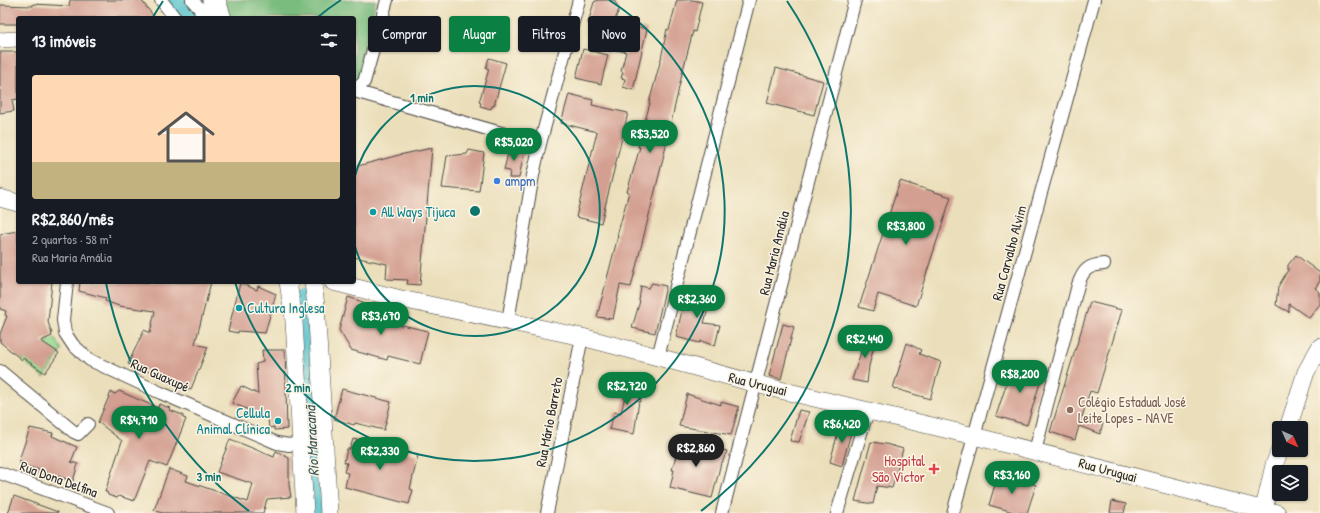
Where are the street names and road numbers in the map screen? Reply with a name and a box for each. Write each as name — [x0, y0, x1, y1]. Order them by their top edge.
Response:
street label: Rua Carvalho Alvim — [987, 203, 1030, 302]
street label: Rua Maria Amália — [754, 208, 793, 297]
street label: Rua Guaxupé — [128, 353, 193, 397]
street label: Rua Uruguai — [727, 367, 789, 401]
street label: Rua Mário Barreto — [530, 375, 567, 469]
street label: Rua Uruguai — [1077, 453, 1139, 487]
street label: Rua Dona Delfina — [18, 456, 101, 502]

